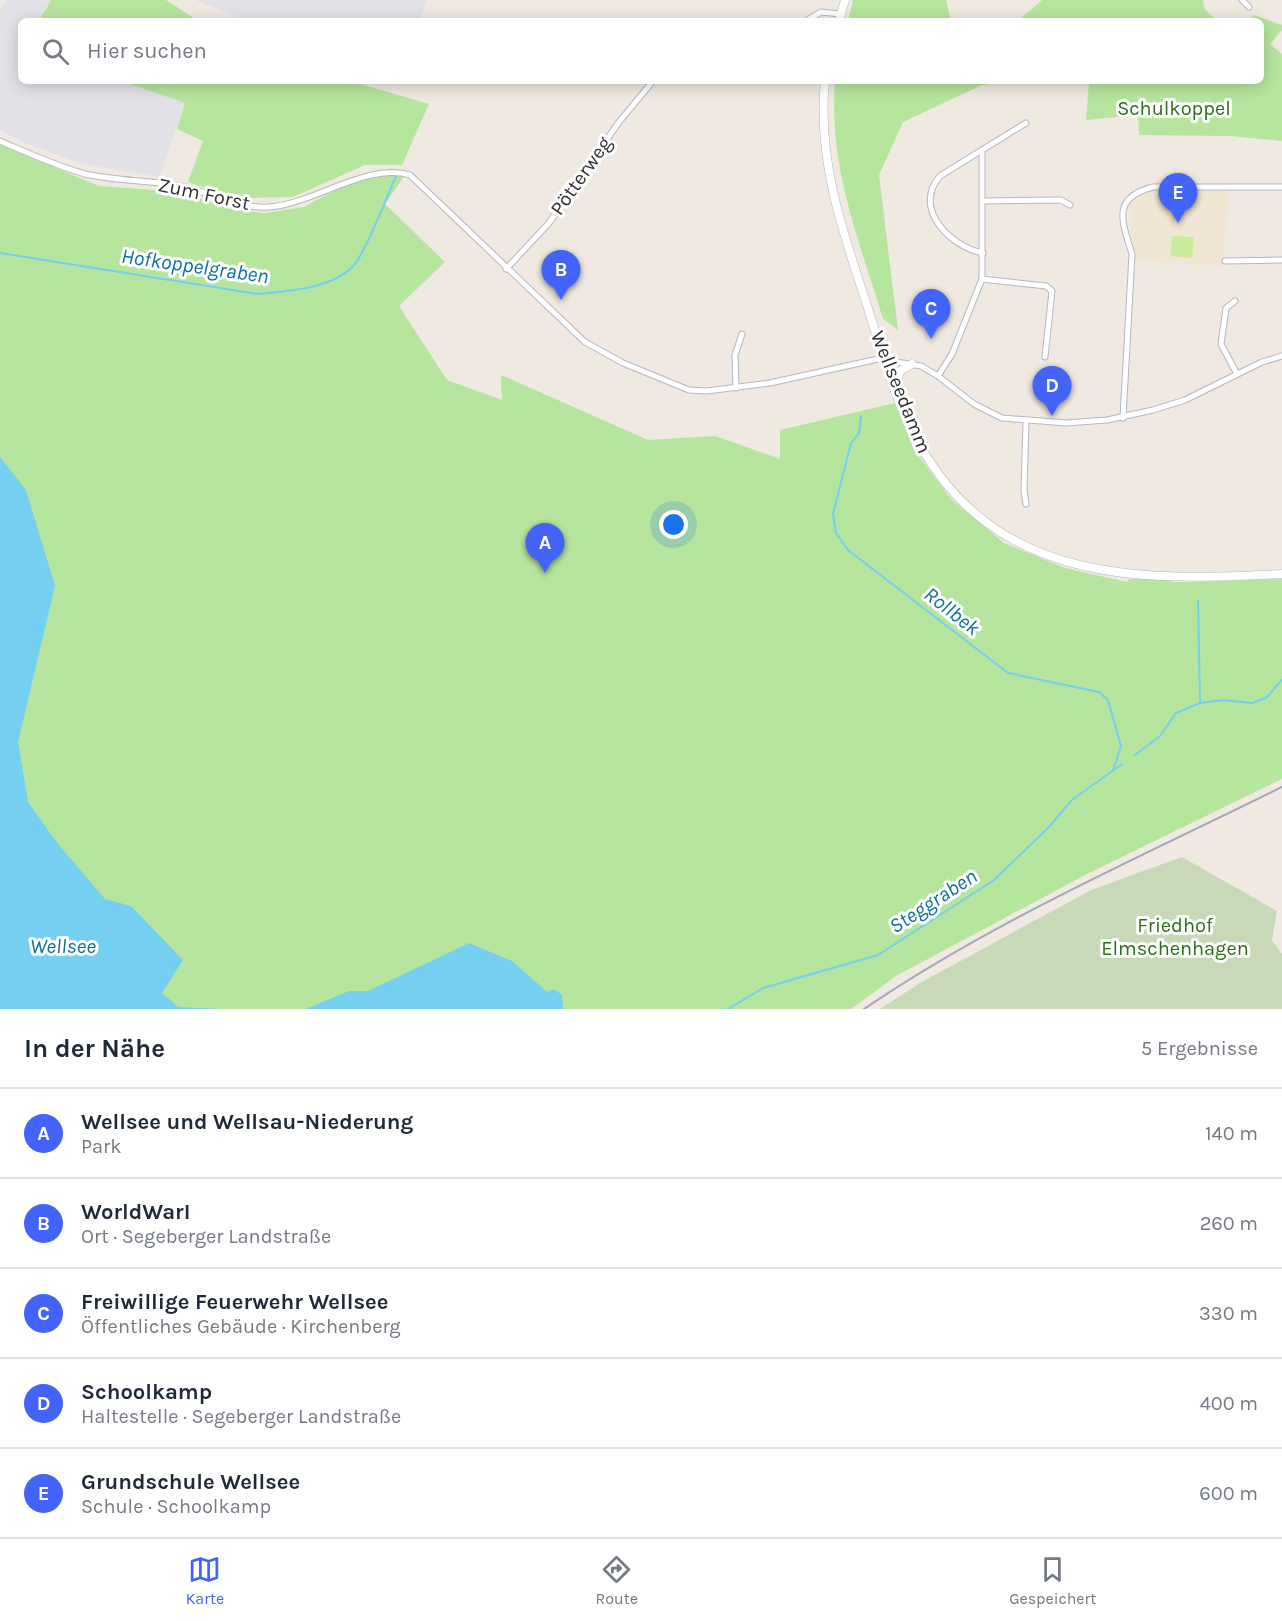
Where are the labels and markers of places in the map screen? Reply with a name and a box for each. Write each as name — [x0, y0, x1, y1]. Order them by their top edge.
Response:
pin: E — [1158, 174, 1198, 223]
pin: B — [542, 250, 580, 300]
pin: C — [912, 290, 950, 339]
pin: D — [1032, 366, 1072, 416]
pin: A — [526, 524, 564, 573]

